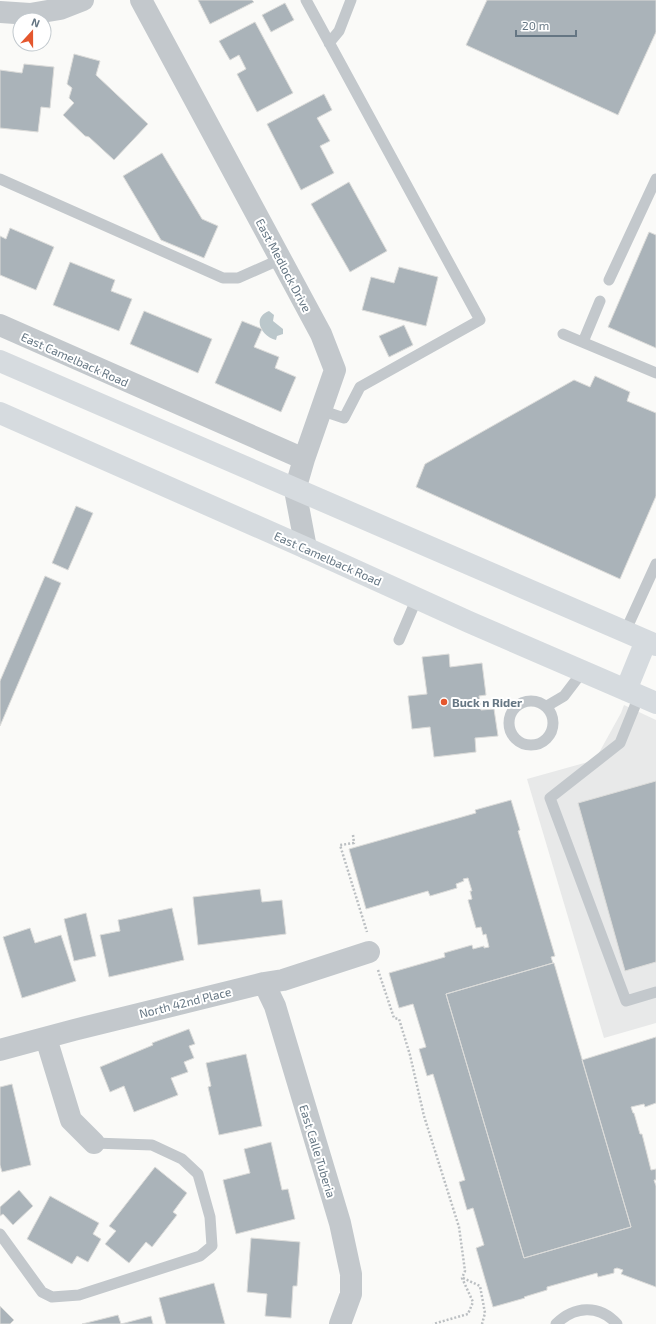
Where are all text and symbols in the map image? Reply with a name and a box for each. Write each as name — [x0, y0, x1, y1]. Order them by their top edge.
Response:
north arrow — [12, 12, 52, 52]
scale bar — [516, 12, 576, 38]
text: N — [30, 15, 42, 30]
text: 20 m — [522, 18, 549, 32]
street label: East Medlock Drive — [253, 216, 315, 314]
street label: East Camelback Road — [19, 329, 131, 389]
street label: East Camelback Road — [272, 528, 384, 588]
place label: Buck n Rider — [452, 695, 522, 709]
marker: Buck n Rider — [439, 697, 449, 707]
street label: North 42nd Place — [138, 984, 232, 1020]
street label: East Calle Tuberia — [297, 1103, 339, 1199]

